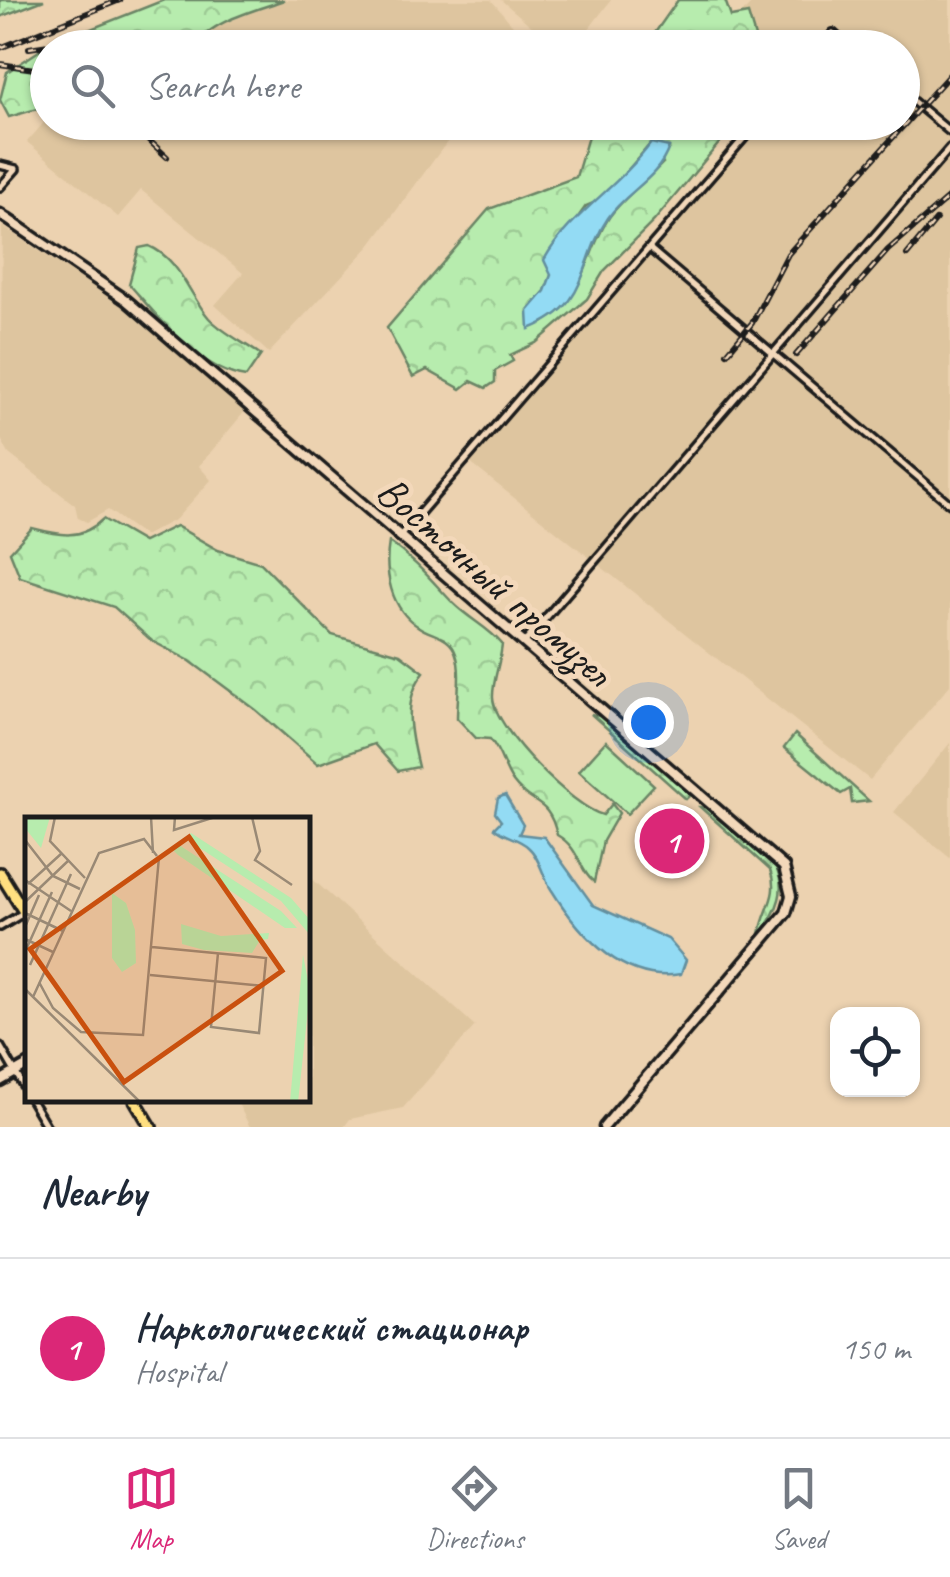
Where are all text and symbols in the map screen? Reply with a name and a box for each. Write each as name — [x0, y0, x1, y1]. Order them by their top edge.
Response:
search box — [30, 30, 920, 140]
icon: search — [65, 58, 120, 113]
text: Search here — [145, 62, 300, 109]
street label: Восточный промузел — [366, 465, 624, 699]
your location — [623, 697, 674, 748]
pin: 1 — [640, 804, 704, 878]
inset map — [25, 817, 310, 1102]
map controls — [830, 1007, 920, 1097]
button: locate — [830, 1007, 920, 1097]
text: Nearby — [40, 1166, 146, 1219]
text: Наркологический стационар — [135, 1304, 528, 1351]
text: 1 — [65, 1328, 80, 1369]
text: 150 m — [841, 1328, 910, 1369]
text: Hospital — [135, 1351, 222, 1392]
tab: Map — [124, 1461, 179, 1556]
tab: Directions — [426, 1461, 524, 1556]
tab: Saved — [771, 1461, 826, 1556]

